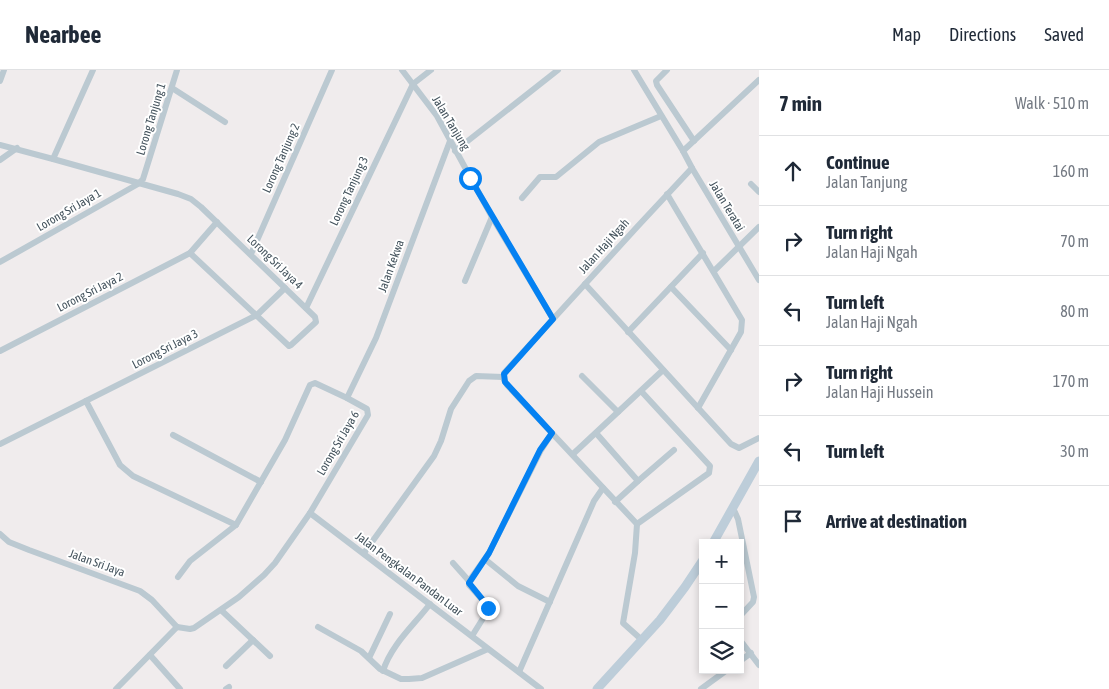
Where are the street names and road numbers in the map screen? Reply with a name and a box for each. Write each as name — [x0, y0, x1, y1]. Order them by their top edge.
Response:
street label: Lorong Tanjung 1 — [133, 81, 169, 157]
street label: Jalan Tanjung — [429, 93, 473, 153]
street label: Lorong Tanjung 2 — [259, 121, 303, 195]
street label: Lorong Tanjung 3 — [327, 154, 371, 228]
street label: Jalan Teratai — [706, 178, 748, 234]
street label: Lorong Sri Jaya 1 — [34, 186, 104, 234]
street label: Jalan Haji Ngah — [576, 216, 632, 276]
street label: Lorong Sri Jaya 4 — [244, 232, 306, 292]
street label: Jalan Kekwa — [375, 238, 407, 294]
street label: Lorong Sri Jaya 2 — [55, 269, 125, 315]
street label: Lorong Sri Jaya 3 — [130, 326, 200, 372]
street label: Lorong Sri Jaya 6 — [314, 408, 362, 478]
street label: Jalan Pengkalan Pandan Luar — [353, 529, 466, 619]
street label: Jalan Sri Jaya — [67, 546, 127, 580]

